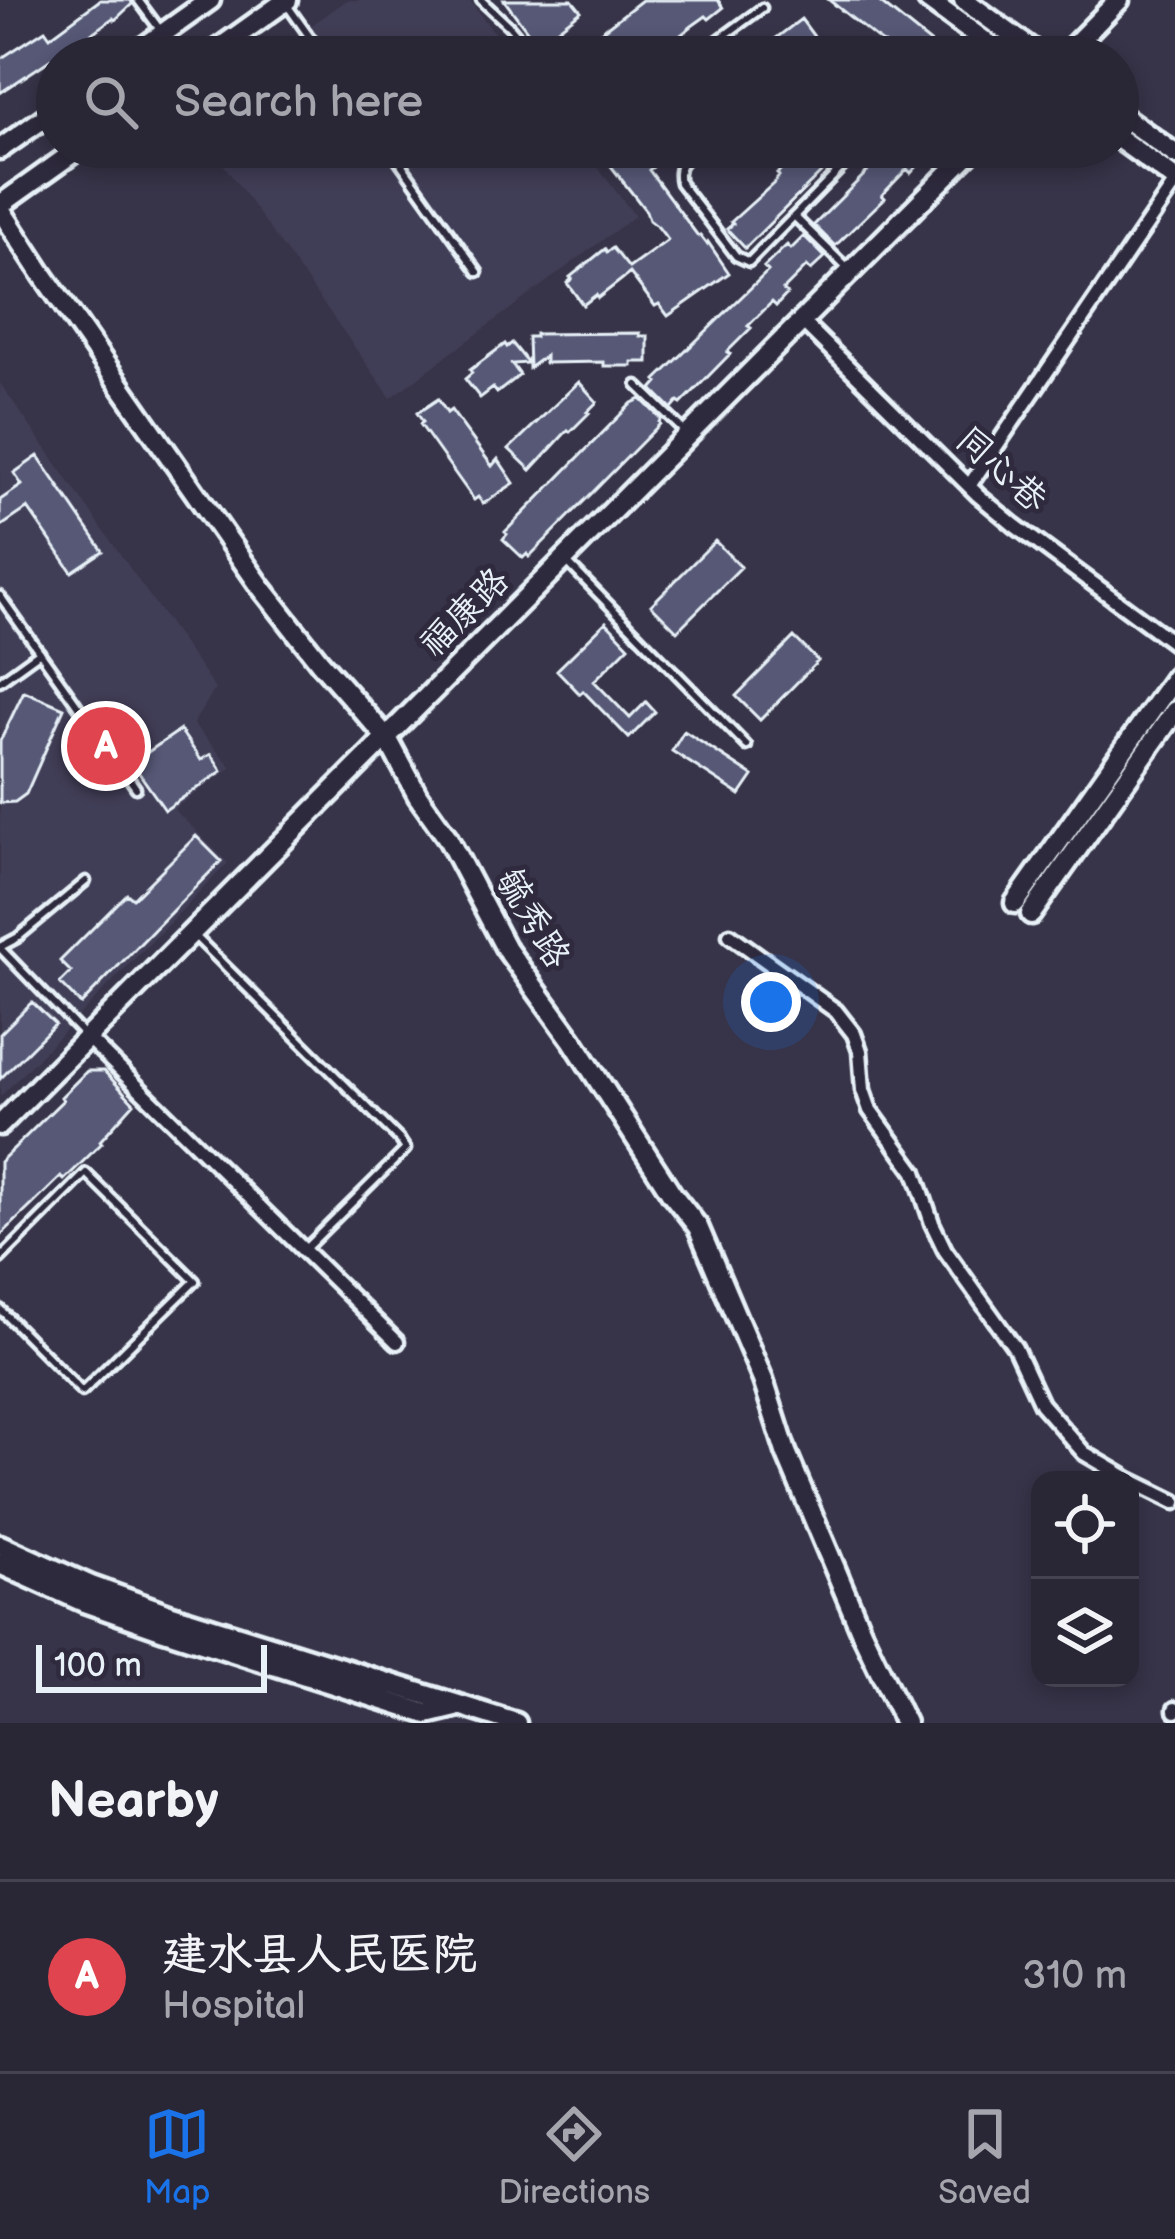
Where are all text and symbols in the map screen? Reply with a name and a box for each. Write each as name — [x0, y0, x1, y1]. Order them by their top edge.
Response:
search box — [36, 36, 1139, 168]
icon: search — [78, 69, 144, 135]
text: Search here — [174, 75, 423, 130]
street label: 同心巷 — [946, 418, 1056, 522]
street label: 福康路 — [412, 560, 518, 666]
pin: A — [67, 701, 145, 791]
street label: 毓秀路 — [486, 862, 578, 976]
your location — [741, 972, 801, 1032]
map controls — [1031, 1471, 1139, 1687]
button: locate — [1031, 1471, 1139, 1579]
button: layers — [1031, 1579, 1139, 1687]
scale bar — [36, 1639, 267, 1692]
text: 100 m — [54, 1646, 142, 1686]
text: Nearby — [48, 1771, 219, 1832]
text: 建水县人民医院 — [162, 1928, 477, 1983]
text: A — [75, 1953, 99, 2000]
text: 310 m — [1022, 1953, 1127, 2000]
text: Hospital — [162, 1983, 305, 2030]
tab: Map — [144, 2101, 210, 2213]
tab: Directions — [499, 2101, 650, 2213]
tab: Saved — [938, 2101, 1031, 2213]

